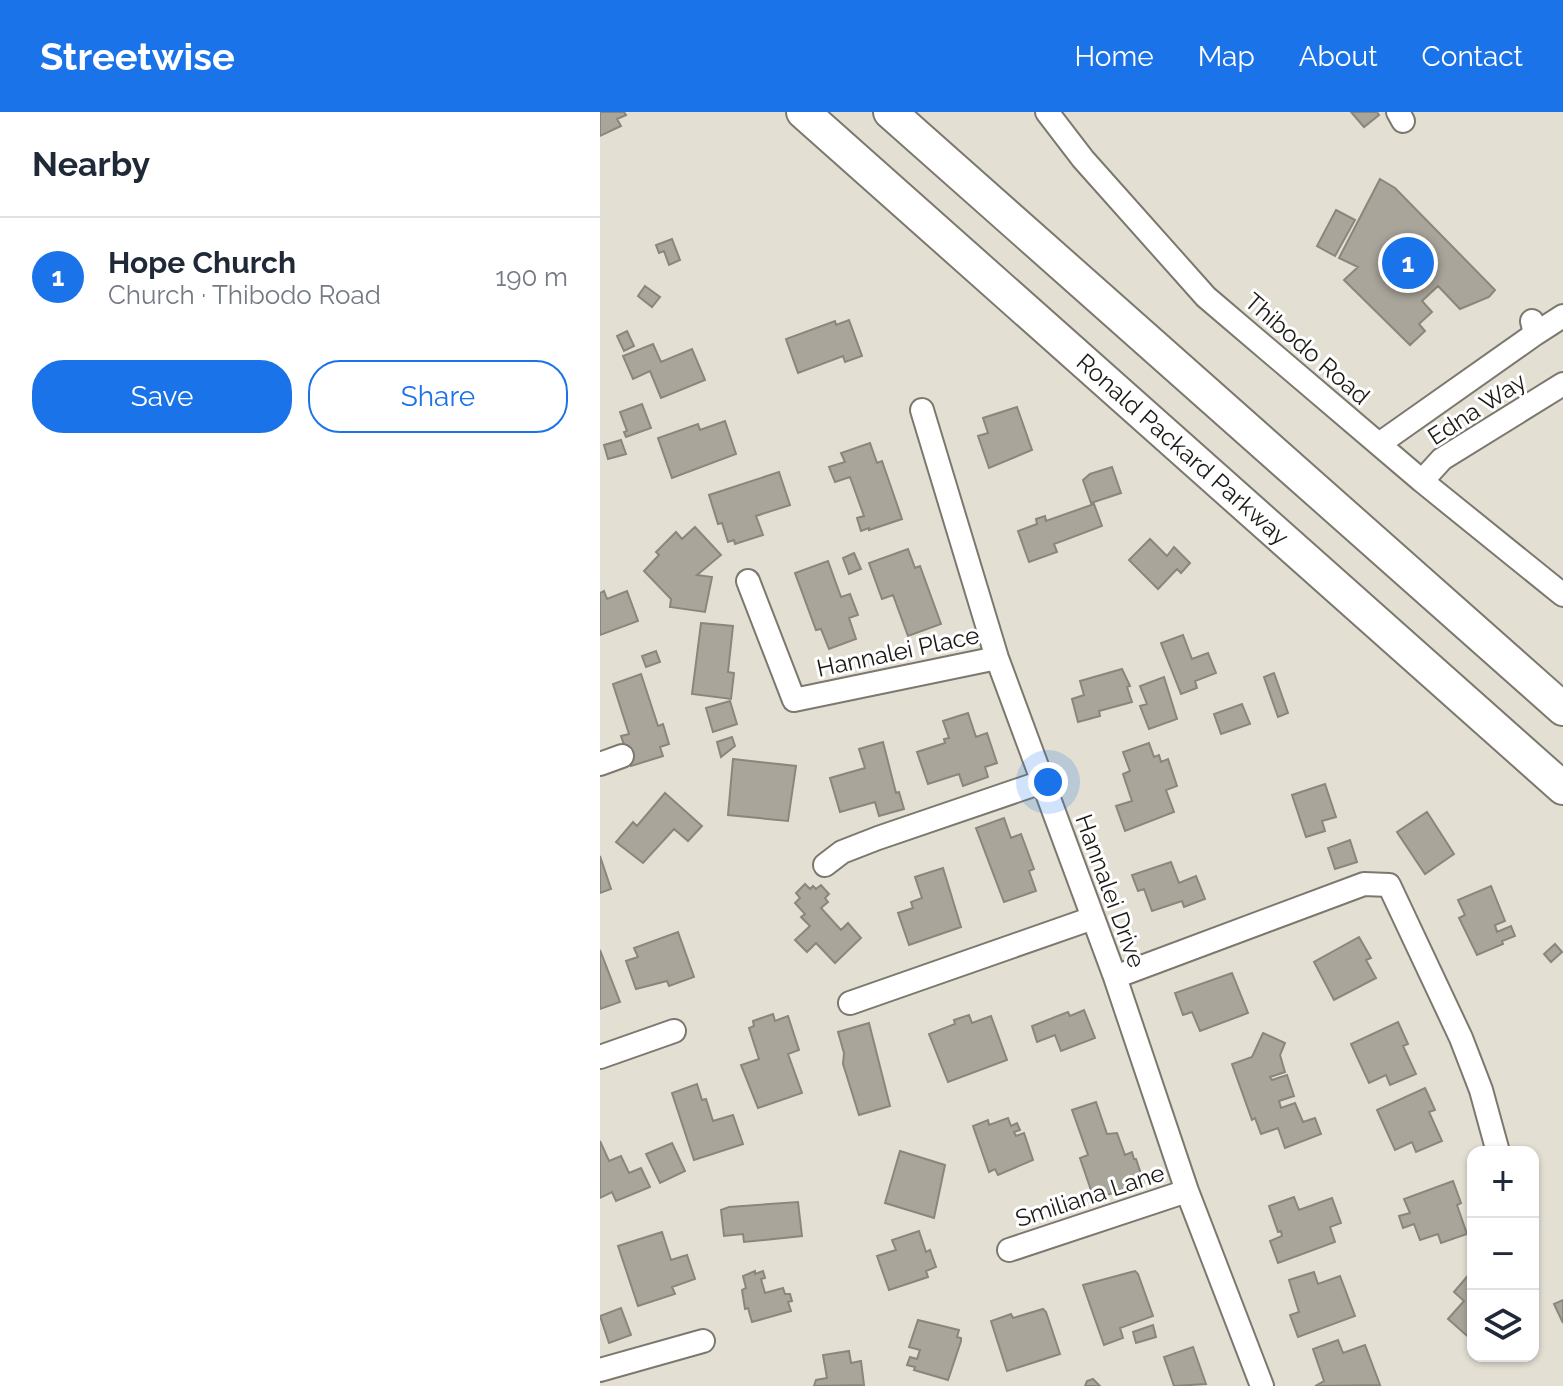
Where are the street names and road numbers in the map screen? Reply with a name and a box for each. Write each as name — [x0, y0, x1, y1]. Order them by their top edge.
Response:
street label: Thibodo Road — [1239, 287, 1376, 411]
street label: Ronald Packard Parkway — [1071, 347, 1295, 551]
street label: Edna Way — [1422, 366, 1531, 451]
street label: Hannalei Place — [814, 620, 982, 683]
street label: Hannalei Drive — [1069, 810, 1152, 971]
street label: Smiliana Lane — [1012, 1158, 1168, 1233]

